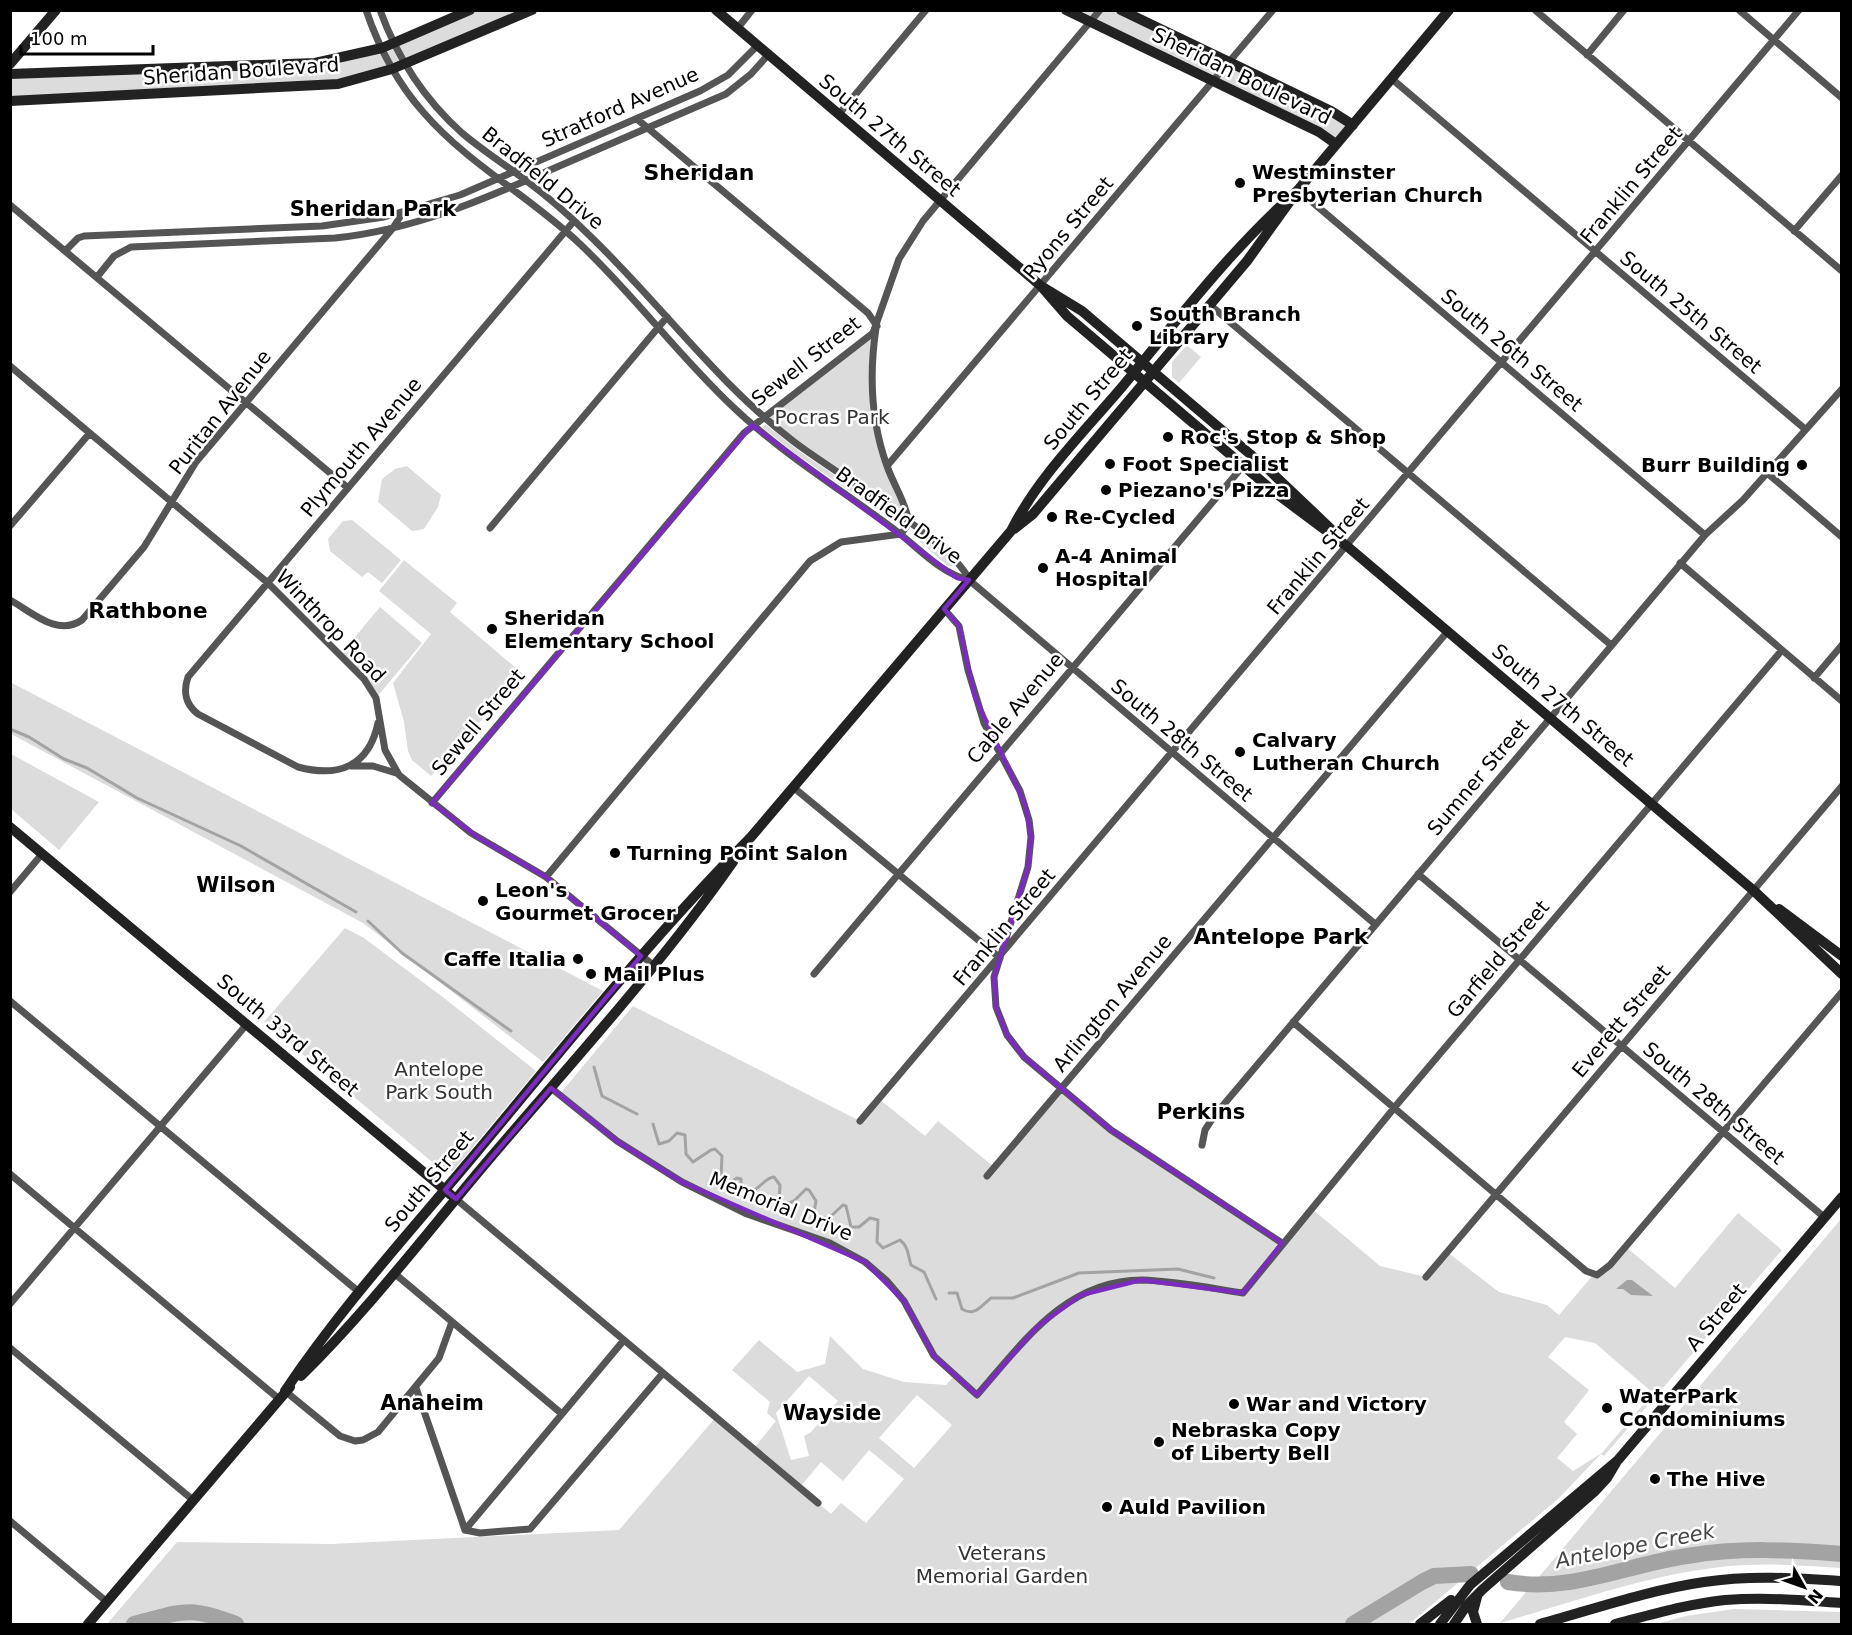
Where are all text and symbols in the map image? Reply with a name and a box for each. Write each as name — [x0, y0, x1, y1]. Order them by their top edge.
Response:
scale bar — [21, 18, 153, 56]
street label: Sheridan Boulevard — [1148, 22, 1336, 130]
text: 100 m — [30, 28, 88, 49]
street label: Sheridan Boulevard — [142, 52, 340, 90]
street label: Stratford Avenue — [538, 62, 702, 152]
street label: South 27th Street — [814, 69, 966, 201]
street label: Franklin Street — [1575, 121, 1687, 249]
street label: Bradfield Drive — [477, 122, 609, 234]
district label: Sheridan — [643, 160, 755, 185]
place label: Westminster Presbyterian Church — [1252, 160, 1483, 207]
street label: Ryons Street — [1018, 171, 1118, 284]
marker: Westminster Presbyterian Church — [1233, 176, 1247, 190]
district label: Sheridan Park — [290, 197, 457, 221]
street label: South 25th Street — [1615, 246, 1767, 378]
street label: South 26th Street — [1436, 284, 1588, 416]
place label: South Branch Library — [1149, 302, 1301, 349]
street label: Sewell Street — [747, 311, 865, 411]
marker: South Branch Library — [1130, 319, 1144, 333]
street label: South Street — [1039, 343, 1138, 455]
street label: Puritan Avenue — [164, 345, 276, 479]
street label: Plymouth Avenue — [296, 372, 426, 522]
park label: Pocras Park — [774, 405, 890, 429]
place label: Roc's Stop & Shop — [1180, 425, 1386, 449]
marker: Roc's Stop & Shop — [1161, 430, 1175, 444]
place label: Foot Specialist — [1122, 452, 1289, 476]
place label: Burr Building — [1641, 453, 1790, 477]
marker: Foot Specialist — [1103, 457, 1117, 471]
marker: Burr Building — [1795, 458, 1809, 472]
street label: Bradfield Drive — [831, 461, 967, 569]
place label: Piezano's Pizza — [1118, 478, 1289, 502]
marker: Piezano's Pizza — [1099, 483, 1113, 497]
street label: Franklin Street — [1262, 492, 1374, 620]
place label: Re-Cycled — [1064, 505, 1176, 529]
marker: Re-Cycled — [1045, 510, 1059, 524]
place label: A-4 Animal Hospital — [1055, 544, 1177, 591]
marker: A-4 Animal Hospital — [1036, 561, 1050, 575]
street label: Winthrop Road — [271, 565, 391, 687]
district label: Rathbone — [88, 598, 208, 623]
place label: Sheridan Elementary School — [504, 606, 714, 653]
marker: Sheridan Elementary School — [485, 622, 499, 636]
street label: South 27th Street — [1487, 639, 1639, 771]
street label: Cable Avenue — [962, 648, 1068, 768]
street label: Sewell Street — [426, 664, 530, 780]
street label: South 28th Street — [1106, 674, 1258, 806]
street label: Sumner Street — [1422, 714, 1534, 840]
place label: Calvary Lutheran Church — [1252, 728, 1440, 775]
marker: Calvary Lutheran Church — [1233, 745, 1247, 759]
place label: Turning Point Salon — [627, 841, 848, 865]
marker: Turning Point Salon — [608, 846, 622, 860]
street label: Franklin Street — [948, 863, 1060, 991]
district label: Wilson — [196, 873, 276, 897]
place label: Leon's Gourmet Grocer — [495, 878, 676, 925]
marker: Leon's Gourmet Grocer — [476, 894, 490, 908]
street label: Garfield Street — [1442, 895, 1554, 1023]
district label: Antelope Park — [1194, 924, 1370, 949]
street label: Arlington Avenue — [1048, 929, 1176, 1077]
place label: Caffe Italia — [443, 947, 566, 971]
marker: Caffe Italia — [571, 952, 585, 966]
street label: Everett Street — [1567, 960, 1675, 1082]
place label: Mail Plus — [603, 962, 705, 986]
marker: Mail Plus — [584, 967, 598, 981]
street label: South 33rd Street — [212, 969, 364, 1101]
street label: South 28th Street — [1638, 1037, 1790, 1169]
park label: Antelope Park South — [385, 1057, 493, 1104]
district label: Perkins — [1157, 1100, 1245, 1124]
street label: South Street — [380, 1125, 479, 1237]
street label: Memorial Drive — [706, 1166, 856, 1246]
street label: A Street — [1681, 1278, 1751, 1356]
place label: WaterPark Condominiums — [1619, 1384, 1785, 1431]
district label: Anaheim — [380, 1391, 484, 1415]
place label: War and Victory — [1246, 1392, 1427, 1416]
marker: War and Victory — [1227, 1397, 1241, 1411]
district label: Wayside — [783, 1401, 881, 1425]
marker: WaterPark Condominiums — [1600, 1401, 1614, 1415]
place label: Nebraska Copy of Liberty Bell — [1171, 1418, 1340, 1465]
marker: Nebraska Copy of Liberty Bell — [1152, 1435, 1166, 1449]
place label: The Hive — [1667, 1467, 1766, 1491]
marker: The Hive — [1648, 1472, 1662, 1486]
place label: Auld Pavilion — [1119, 1495, 1266, 1519]
marker: Auld Pavilion — [1100, 1500, 1114, 1514]
water label: Antelope Creek — [1551, 1519, 1717, 1574]
park label: Veterans Memorial Garden — [916, 1541, 1088, 1588]
north arrow — [1774, 1557, 1834, 1617]
text: N — [1804, 1585, 1827, 1608]

